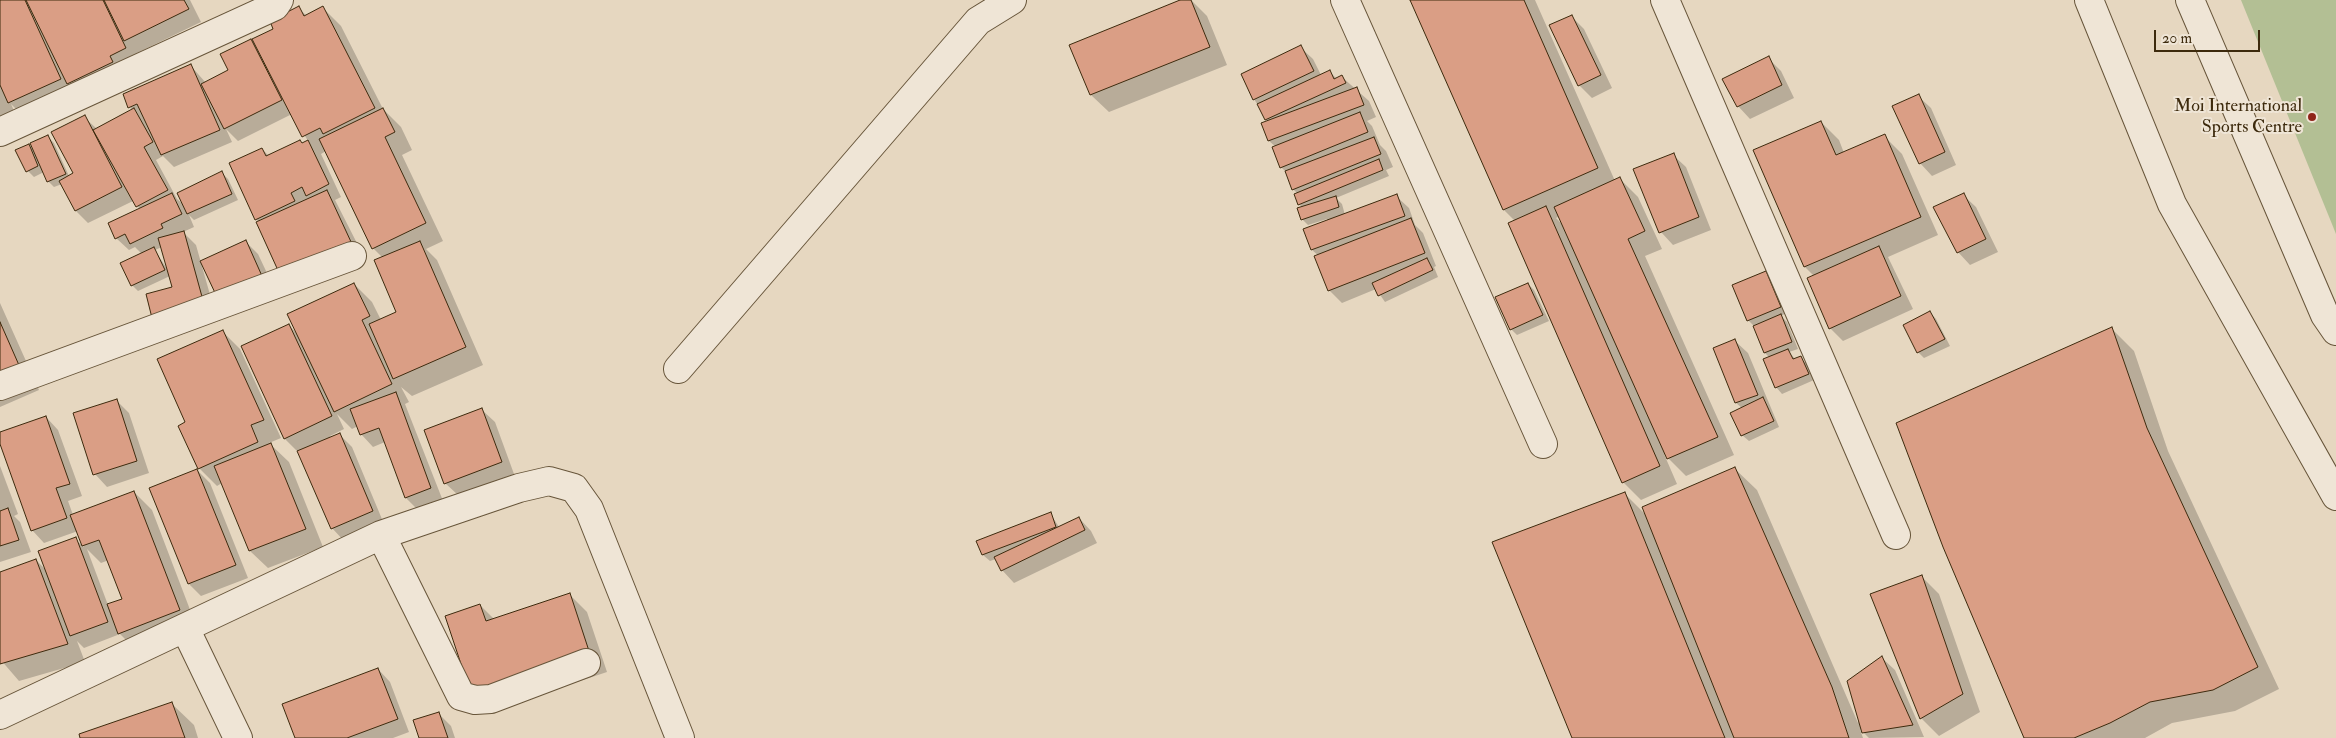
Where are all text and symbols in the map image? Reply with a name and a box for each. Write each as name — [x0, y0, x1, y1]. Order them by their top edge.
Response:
scale bar — [2156, 20, 2262, 52]
text: 20 m — [2162, 29, 2192, 48]
place label: Moi International Sports Centre — [2174, 96, 2302, 138]
marker: Moi International Sports Centre — [2306, 111, 2318, 123]

